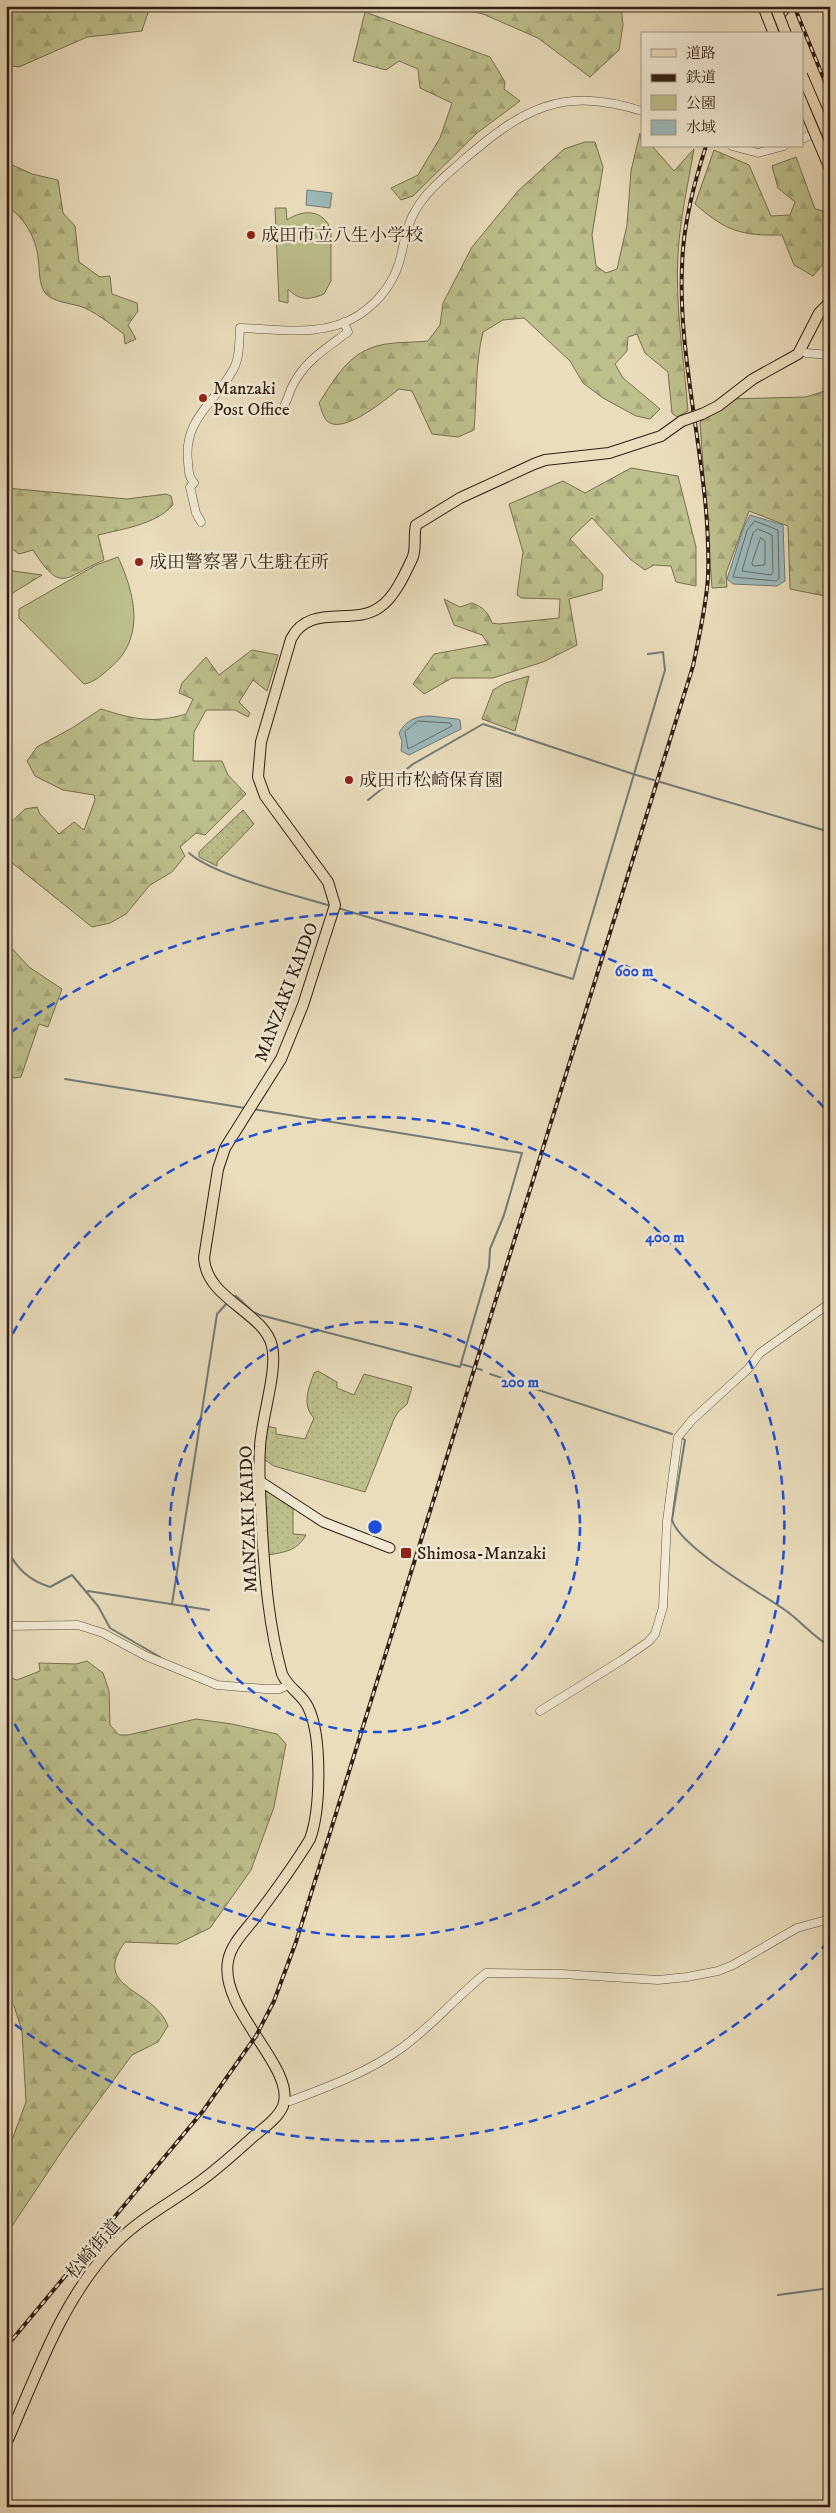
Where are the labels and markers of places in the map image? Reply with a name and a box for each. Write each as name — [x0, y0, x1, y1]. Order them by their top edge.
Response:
place label: 成田市立八生小学校 — [261, 225, 423, 247]
marker: 成田市立八生小学校 — [245, 229, 257, 241]
place label: Manzaki Post Office — [213, 378, 290, 421]
marker: Manzaki Post Office — [197, 392, 209, 404]
place label: 成田警察署八生駐在所 — [149, 552, 329, 574]
marker: 成田警察署八生駐在所 — [133, 556, 145, 568]
place label: 成田市松崎保育園 — [359, 770, 503, 792]
marker: 成田市松崎保育園 — [343, 774, 355, 786]
centre of rings — [366, 1518, 384, 1536]
place label: Shimosa-Manzaki — [417, 1543, 546, 1565]
marker: Shimosa-Manzaki — [399, 1546, 413, 1560]

